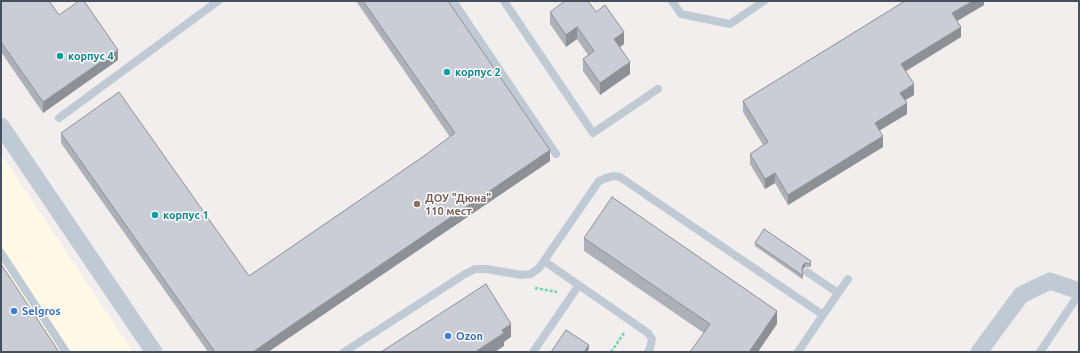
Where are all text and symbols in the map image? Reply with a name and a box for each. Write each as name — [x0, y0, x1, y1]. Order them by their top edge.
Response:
place label: корпус 4 — [68, 49, 114, 63]
marker: корпус 4 — [55, 51, 65, 61]
place label: корпус 2 — [455, 65, 501, 79]
marker: корпус 2 — [442, 67, 452, 77]
place label: ДОУ "Дюна" 110 мест — [425, 191, 491, 217]
marker: ДОУ "Дюна" 110 мест — [412, 199, 422, 209]
place label: корпус 1 — [163, 208, 209, 222]
marker: корпус 1 — [150, 210, 160, 220]
place label: Selgros — [22, 304, 61, 318]
marker: Selgros — [9, 306, 19, 316]
place label: Ozon — [456, 329, 483, 343]
marker: Ozon — [443, 331, 453, 341]

